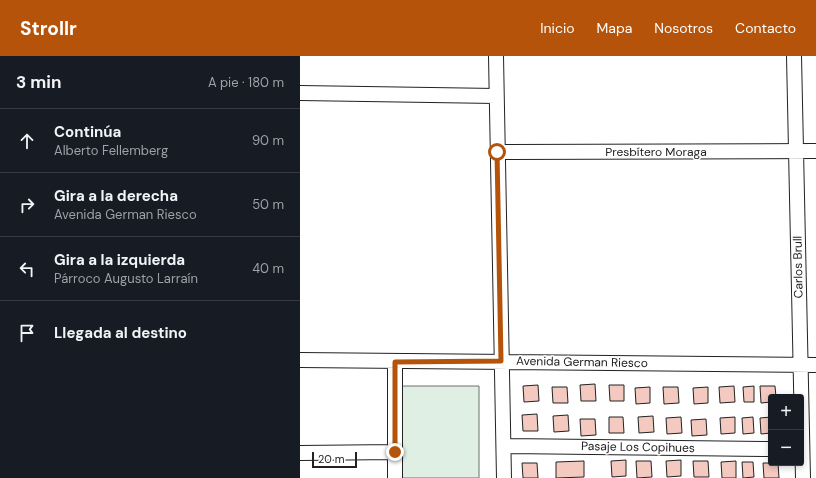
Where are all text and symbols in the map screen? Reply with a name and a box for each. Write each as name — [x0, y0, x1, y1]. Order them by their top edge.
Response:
text: Strollr — [20, 16, 77, 41]
text: Inicio — [540, 19, 575, 37]
text: Mapa — [597, 19, 632, 37]
text: Nosotros — [654, 19, 713, 37]
text: Contacto — [735, 19, 796, 37]
text: 3 min — [16, 71, 61, 93]
text: A pie · 180 m — [208, 74, 284, 91]
text: Continúa — [54, 122, 121, 142]
icon: ahead — [16, 130, 38, 152]
text: 90 m — [252, 132, 284, 149]
text: Alberto Fellemberg — [54, 142, 168, 159]
route start — [488, 143, 506, 161]
street label: Presbítero Moraga — [605, 144, 707, 160]
text: Gira a la derecha — [54, 186, 178, 206]
icon: right — [16, 194, 38, 216]
text: 50 m — [252, 196, 284, 213]
text: Avenida German Riesco — [54, 206, 197, 223]
street label: Carlos Brull — [789, 236, 807, 298]
text: Gira a la izquierda — [54, 250, 185, 270]
icon: left — [16, 258, 38, 280]
text: 40 m — [252, 260, 284, 277]
text: Párroco Augusto Larraín — [54, 270, 198, 287]
icon: arrive — [16, 322, 38, 344]
text: Llegada al destino — [54, 323, 187, 343]
street label: Avenida German Riesco — [516, 353, 648, 371]
map controls — [768, 394, 804, 466]
button: + — [768, 394, 804, 430]
button: − — [768, 430, 804, 466]
street label: Pasaje Los Copihues — [581, 438, 695, 456]
route end — [386, 443, 404, 461]
scale bar — [312, 450, 357, 469]
text: 20 m — [318, 452, 344, 466]

